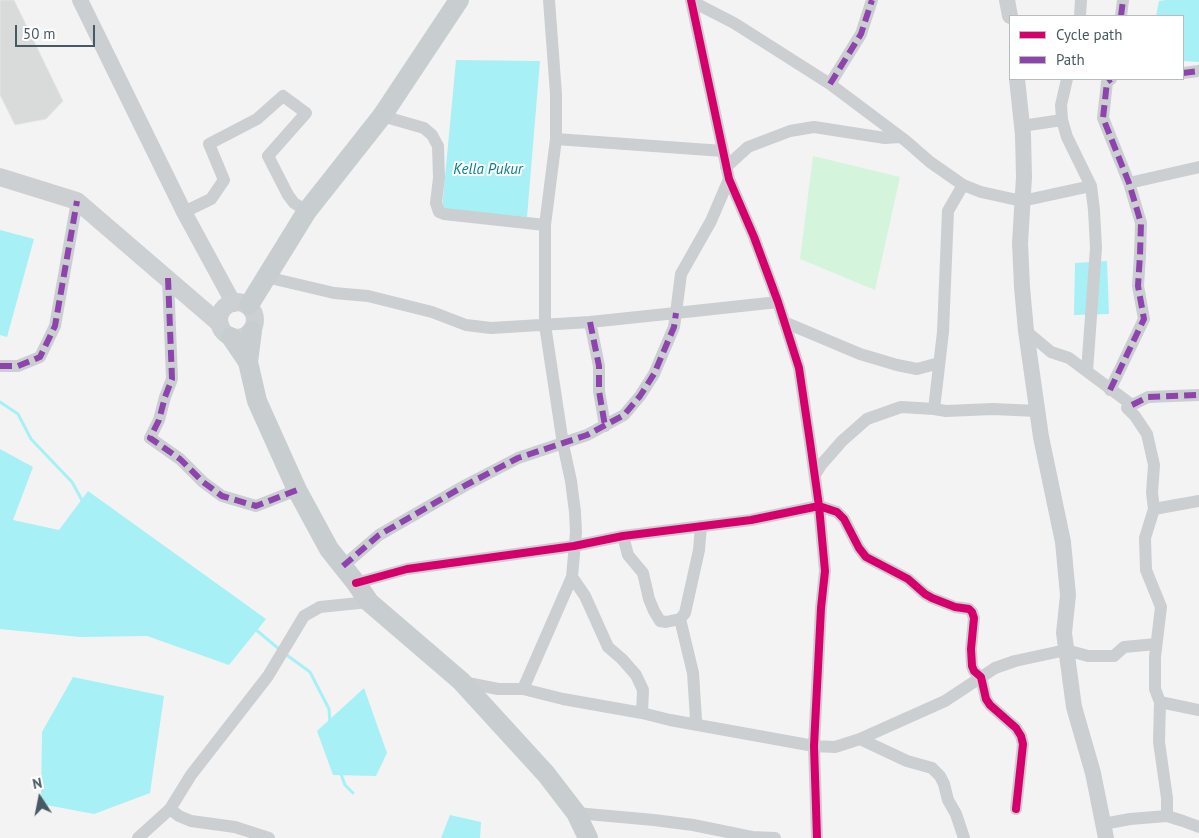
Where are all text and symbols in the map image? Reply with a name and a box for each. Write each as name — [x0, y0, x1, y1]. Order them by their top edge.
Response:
scale bar — [18, 15, 98, 47]
legend — [1009, 15, 1184, 80]
text: 50 m — [23, 24, 56, 43]
text: Cycle path — [1056, 25, 1122, 44]
text: Path — [1056, 50, 1085, 69]
water label: Kella Pukur — [453, 161, 523, 179]
north arrow — [15, 773, 65, 823]
text: N — [31, 774, 43, 793]

